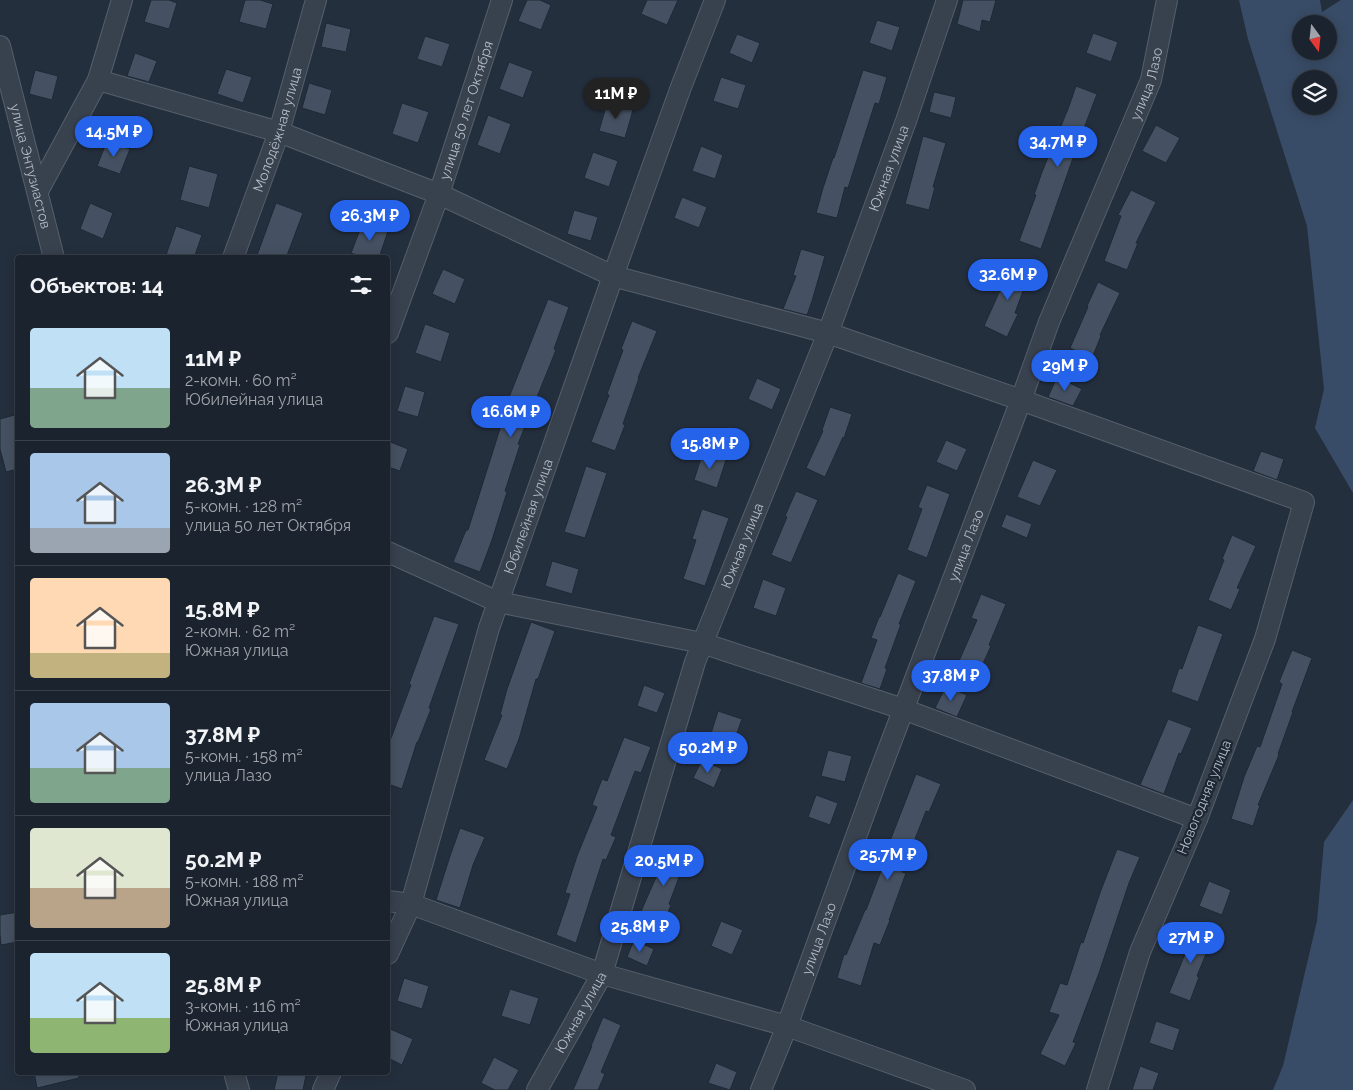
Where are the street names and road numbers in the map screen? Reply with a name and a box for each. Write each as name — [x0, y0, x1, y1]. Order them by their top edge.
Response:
street label: улица 50 лет Октября — [436, 39, 496, 182]
street label: улица Лазо — [1127, 46, 1165, 123]
street label: Молодёжная улица — [250, 65, 305, 194]
street label: улица Энтузиастов — [7, 102, 54, 230]
street label: Южная улица — [865, 123, 912, 214]
street label: Юбилейная улица — [501, 457, 556, 576]
street label: Южная улица — [718, 501, 766, 591]
street label: улица Лазо — [945, 507, 987, 584]
street label: Новогодняя улица — [1174, 737, 1234, 857]
street label: улица Лазо — [798, 900, 839, 977]
street label: Южная улица — [551, 969, 610, 1056]

